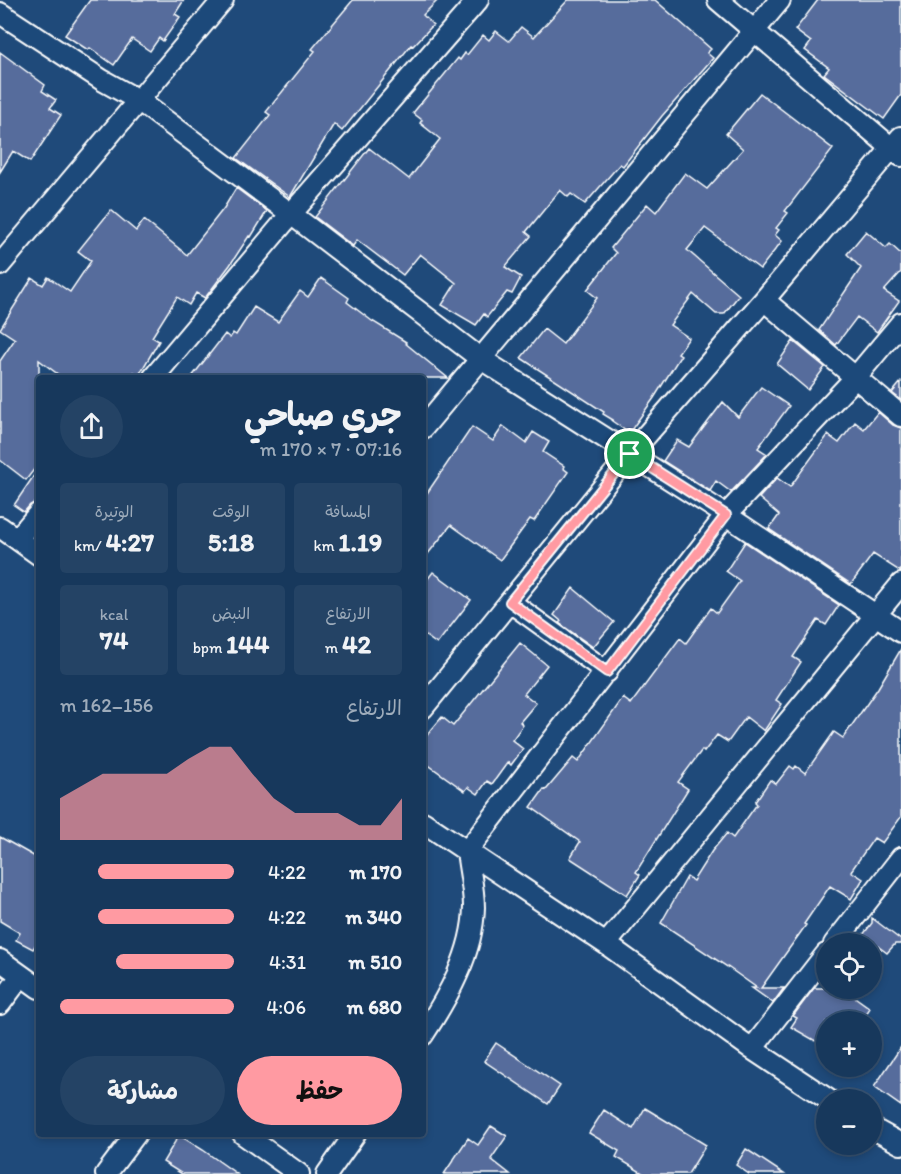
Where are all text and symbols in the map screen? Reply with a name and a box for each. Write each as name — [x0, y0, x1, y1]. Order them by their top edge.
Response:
button: share — [60, 395, 123, 458]
text: جري صباحي — [244, 395, 402, 434]
pin — [604, 428, 655, 479]
text: 07:16 · 7 × 170 m — [260, 437, 402, 461]
icon: arrive — [613, 437, 646, 470]
text: الوتيرة — [95, 502, 133, 521]
text: الوقت — [212, 502, 250, 521]
text: المسافة — [325, 502, 371, 521]
text: 4:27 — [105, 526, 154, 558]
text: 5:18 — [208, 526, 254, 558]
text: 1.19 — [338, 526, 382, 558]
text: /km — [74, 536, 105, 555]
text: km — [314, 536, 338, 555]
text: النبض — [212, 604, 250, 623]
text: الارتفاع — [326, 604, 370, 623]
text: kcal — [100, 605, 128, 624]
text: 74 — [100, 624, 128, 656]
text: 144 — [226, 628, 269, 660]
text: 42 — [342, 628, 371, 660]
text: bpm — [193, 638, 226, 657]
text: m — [325, 638, 342, 657]
text: 156–162 m — [60, 693, 153, 717]
text: الارتفاع — [346, 696, 402, 720]
text: 4:22 — [268, 860, 306, 884]
text: 170 m — [349, 860, 402, 884]
text: 4:22 — [268, 905, 306, 929]
text: 340 m — [345, 905, 402, 929]
map controls — [816, 933, 882, 1155]
button: locate — [816, 933, 882, 999]
text: 4:31 — [269, 950, 306, 974]
text: 510 m — [349, 950, 402, 974]
text: 4:06 — [266, 995, 306, 1019]
text: 680 m — [347, 995, 402, 1019]
button: + — [816, 1011, 882, 1077]
button: مشاركة — [60, 1056, 225, 1125]
button: حفظ — [237, 1056, 402, 1125]
button: − — [816, 1089, 882, 1155]

